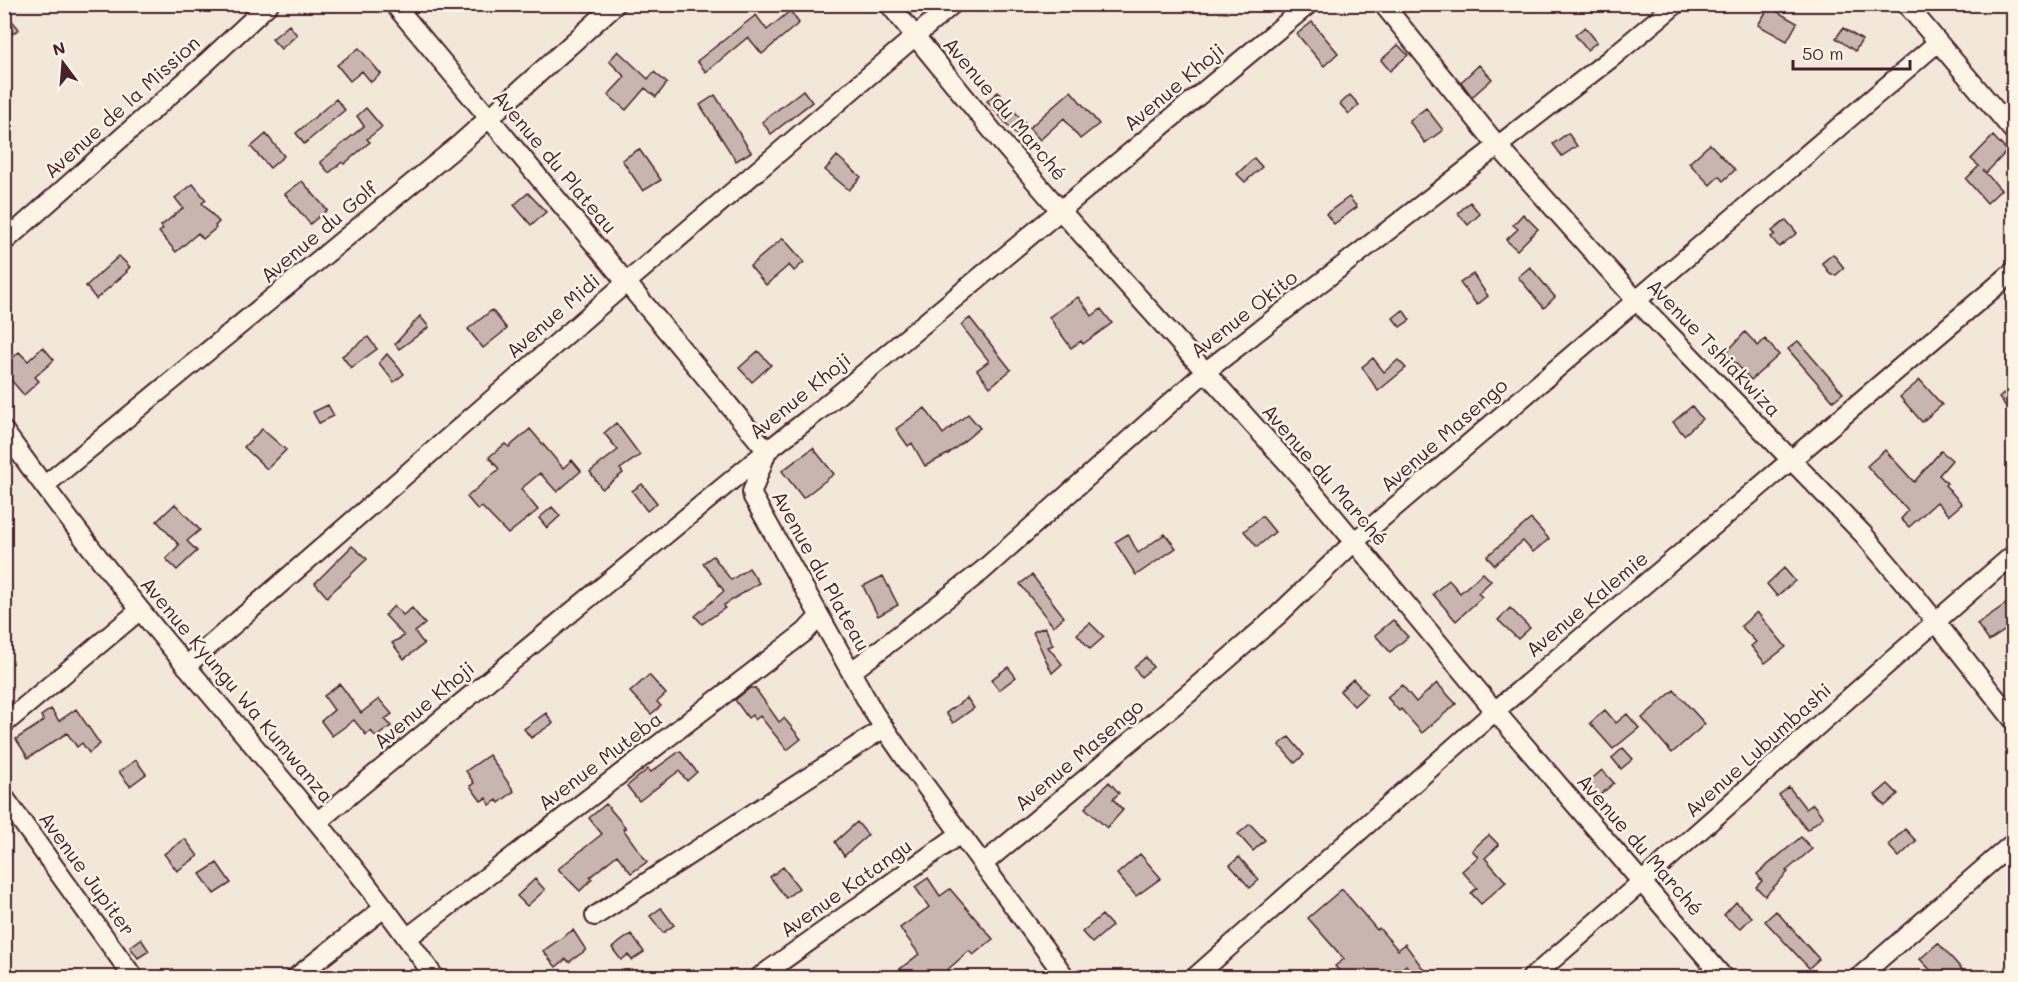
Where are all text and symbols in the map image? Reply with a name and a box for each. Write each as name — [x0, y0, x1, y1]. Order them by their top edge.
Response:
street label: Avenue de la Mission — [38, 29, 205, 183]
street label: Avenue du Marché — [938, 31, 1073, 185]
north arrow — [33, 33, 93, 93]
scale bar — [1793, 33, 1910, 71]
text: N — [50, 36, 67, 60]
street label: Avenue Khoji — [1118, 37, 1229, 136]
text: 50 m — [1802, 41, 1844, 65]
street label: Avenue du Plateau — [488, 84, 624, 239]
street label: Avenue du Golf — [254, 174, 383, 288]
street label: Avenue Okito — [1185, 263, 1302, 363]
street label: Avenue Midi — [500, 267, 605, 363]
street label: Avenue Tshiakwiza — [1642, 273, 1787, 422]
street label: Avenue Khoji — [743, 346, 856, 444]
street label: Avenue Masengo — [1374, 372, 1513, 497]
street label: Avenue du Marché — [1257, 398, 1394, 551]
street label: Avenue du Plateau — [767, 486, 877, 655]
street label: Avenue Kalemie — [1520, 544, 1653, 662]
street label: Avenue Kyungu Wa Kumwanza — [135, 571, 340, 808]
street label: Avenue Khoji — [368, 655, 479, 754]
street label: Avenue Lubumbashi — [1678, 676, 1836, 822]
street label: Avenue Masengo — [1008, 693, 1148, 816]
street label: Avenue Muteba — [532, 705, 667, 815]
street label: Avenue du Marché — [1572, 768, 1709, 921]
street label: Avenue Jupiter — [34, 806, 142, 941]
street label: Avenue Katangu — [774, 832, 916, 942]

